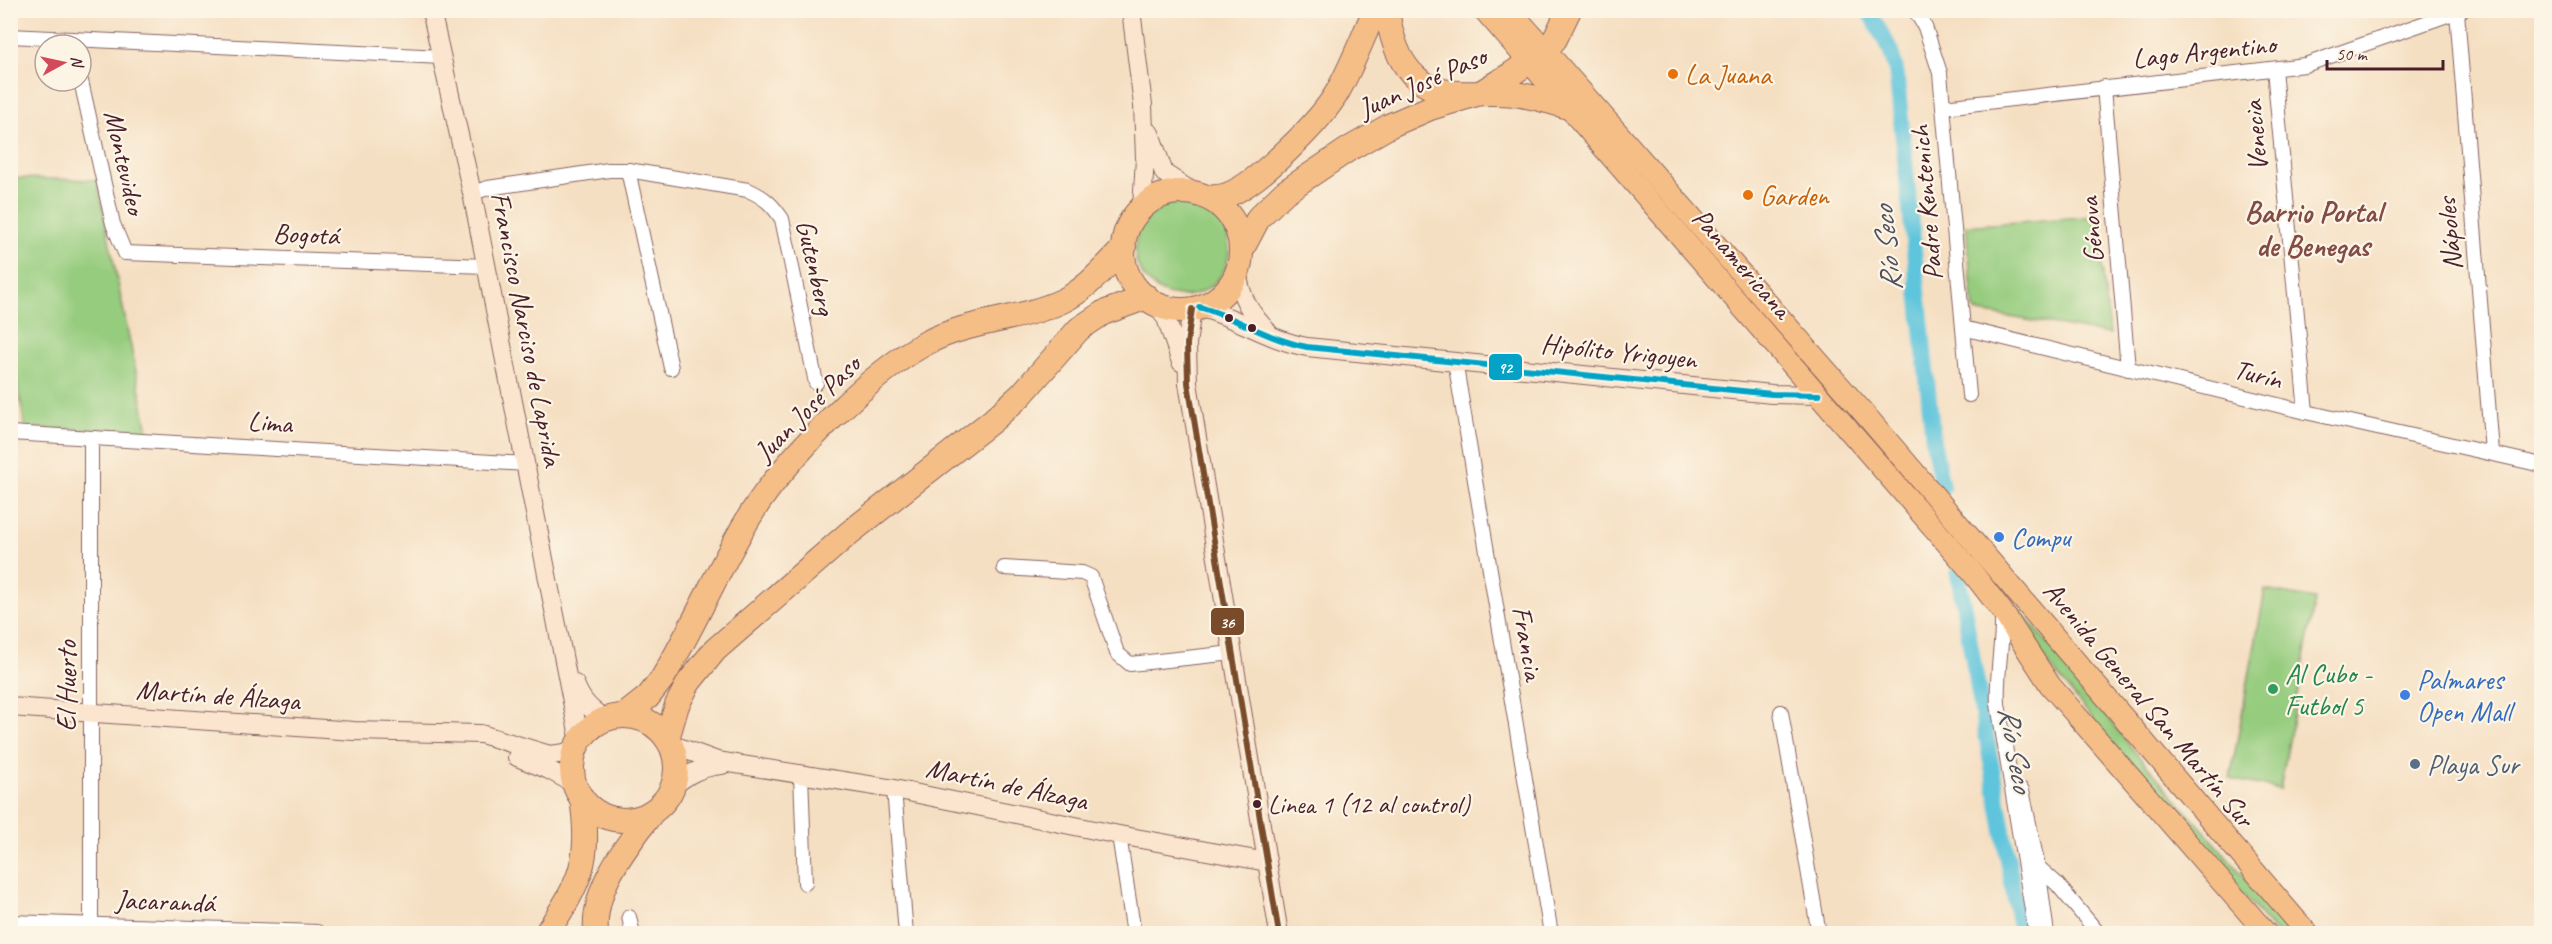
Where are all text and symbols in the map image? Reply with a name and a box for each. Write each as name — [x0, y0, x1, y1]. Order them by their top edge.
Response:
street label: Lago Argentino — [2131, 26, 2280, 76]
north arrow — [33, 33, 93, 93]
scale bar — [2327, 33, 2442, 71]
street label: Juan José Paso — [1351, 37, 1494, 127]
text: 50 m — [2336, 43, 2369, 65]
text: N — [66, 55, 88, 70]
place label: La Juana — [1685, 57, 1773, 92]
marker: La Juana — [1666, 67, 1680, 81]
street label: Venecia — [2234, 97, 2276, 173]
street label: Montevideo — [96, 107, 155, 220]
street label: Padre Kentenich — [1902, 122, 1950, 282]
place label: Garden — [1760, 178, 1830, 213]
marker: Garden — [1741, 188, 1755, 202]
street label: Francisco Narciso de Laprida — [483, 189, 571, 471]
district label: Barrio Portal de Benegas — [2244, 193, 2387, 265]
street label: Génova — [2071, 194, 2111, 264]
street label: Nápoles — [2428, 194, 2470, 272]
street label: Panamericana — [1685, 201, 1801, 327]
water label: Río Seco — [1863, 201, 1910, 293]
street label: Bogotá — [273, 215, 342, 253]
street label: Gutenberg — [788, 216, 844, 320]
unlabelled marker — [1223, 312, 1235, 324]
unlabelled marker — [1246, 322, 1258, 334]
street label: Hipólito Yrigoyen — [1539, 325, 1700, 377]
street label: Juan José Paso — [745, 345, 870, 470]
street label: Turín — [2230, 351, 2287, 397]
line badge: 92 — [1488, 353, 1523, 381]
text: 92 — [1498, 358, 1514, 378]
street label: Lima — [247, 403, 295, 441]
place label: Compu — [2011, 520, 2072, 555]
marker: Compu — [1992, 530, 2006, 544]
street label: Avenida General San Martín Sur — [2036, 574, 2263, 836]
street label: Francia — [1504, 603, 1552, 685]
line badge: 36 — [1210, 607, 1245, 636]
text: 36 — [1220, 613, 1236, 633]
street label: El Huerto — [49, 638, 84, 731]
place label: Al Cubo - Futbol 5 — [2285, 656, 2374, 723]
place label: Palmares Open Mall — [2417, 662, 2516, 729]
street label: Martín de Álzaga — [135, 672, 303, 718]
marker: Al Cubo - Futbol 5 — [2266, 682, 2280, 696]
marker: Palmares Open Mall — [2398, 688, 2412, 702]
water label: Río Seco — [1990, 704, 2043, 798]
place label: Playa Sur — [2427, 747, 2521, 782]
street label: Martín de Álzaga — [923, 750, 1093, 819]
marker: Playa Sur — [2408, 757, 2422, 771]
place label: Linea 1 (12 al control) — [1268, 788, 1471, 821]
marker: Linea 1 (12 al control) — [1251, 798, 1263, 810]
street label: Jacarandá — [113, 882, 218, 920]

